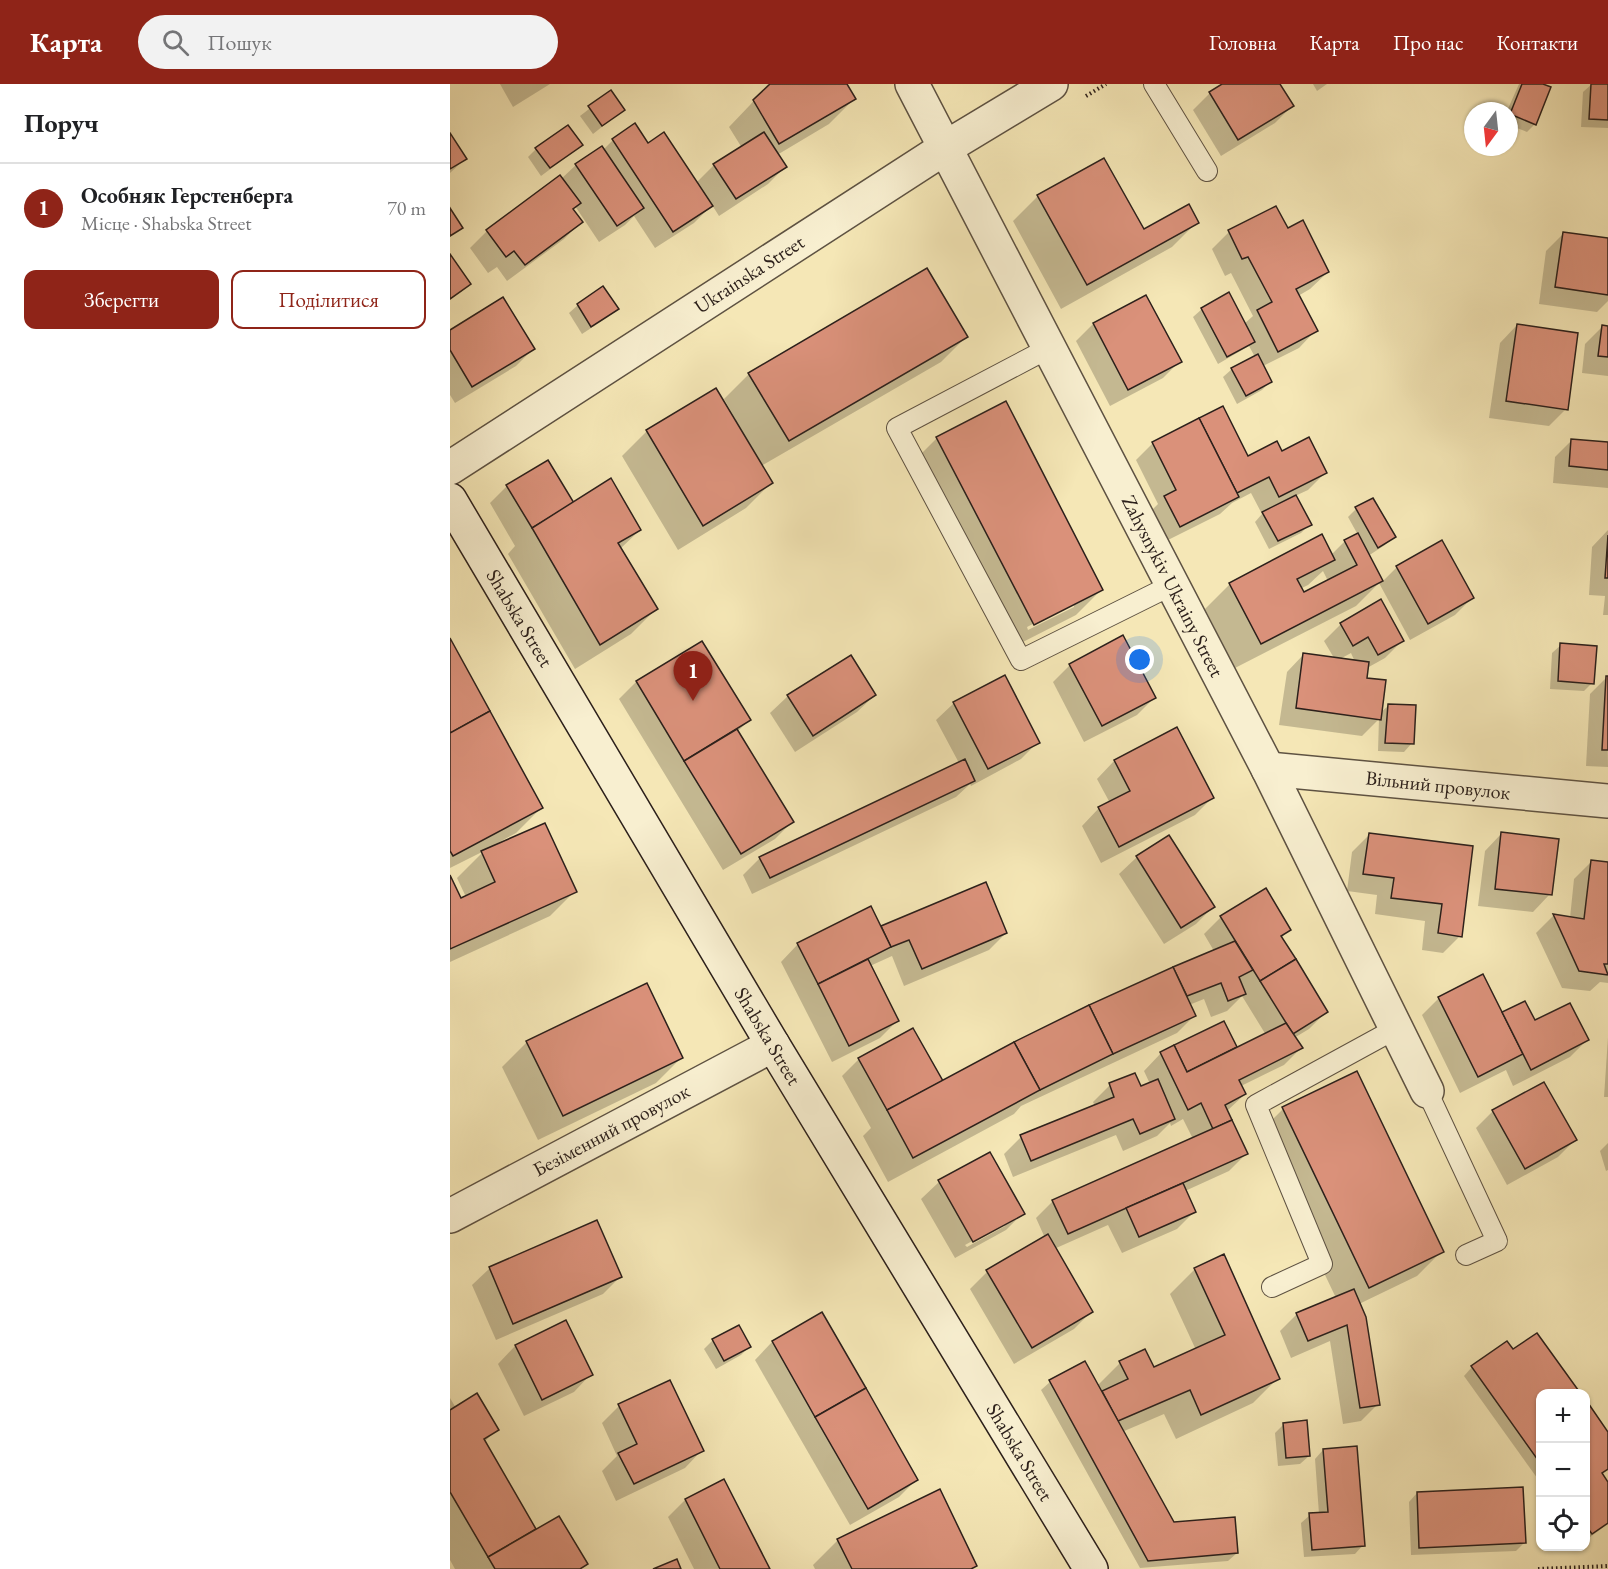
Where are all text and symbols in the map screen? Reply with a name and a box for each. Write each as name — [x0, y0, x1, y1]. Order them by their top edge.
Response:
search box — [138, 15, 558, 69]
text: Карта — [30, 24, 102, 60]
icon: search — [159, 26, 192, 59]
text: Пошук — [207, 28, 272, 57]
text: Головна — [1209, 29, 1277, 56]
text: Карта — [1310, 29, 1360, 56]
text: Про нас — [1393, 29, 1463, 56]
text: Контакти — [1496, 29, 1578, 56]
north arrow — [1464, 102, 1518, 156]
text: Поруч — [24, 106, 99, 140]
text: Особняк Герстенберга — [81, 181, 293, 210]
text: 1 — [38, 195, 49, 221]
text: 70 m — [387, 195, 426, 221]
text: Місце · Shabska Street — [81, 210, 251, 236]
street label: Ukrainska Street — [689, 228, 810, 319]
button: Зберегти — [24, 270, 219, 329]
button: Поділитися — [231, 270, 426, 329]
street label: Zahysnykiv Ukrainy Street — [1116, 491, 1230, 682]
street label: Shabska Street — [481, 564, 560, 672]
your location — [1125, 645, 1154, 674]
pin: 1 — [674, 652, 712, 701]
street label: Вільний провулок — [1364, 764, 1512, 806]
street label: Shabska Street — [729, 982, 808, 1090]
street label: Безіменний провулок — [528, 1077, 694, 1182]
map controls — [1536, 1389, 1590, 1551]
button: + — [1536, 1389, 1590, 1443]
street label: Shabska Street — [981, 1398, 1060, 1506]
button: − — [1536, 1443, 1590, 1497]
button: locate — [1536, 1497, 1590, 1551]

